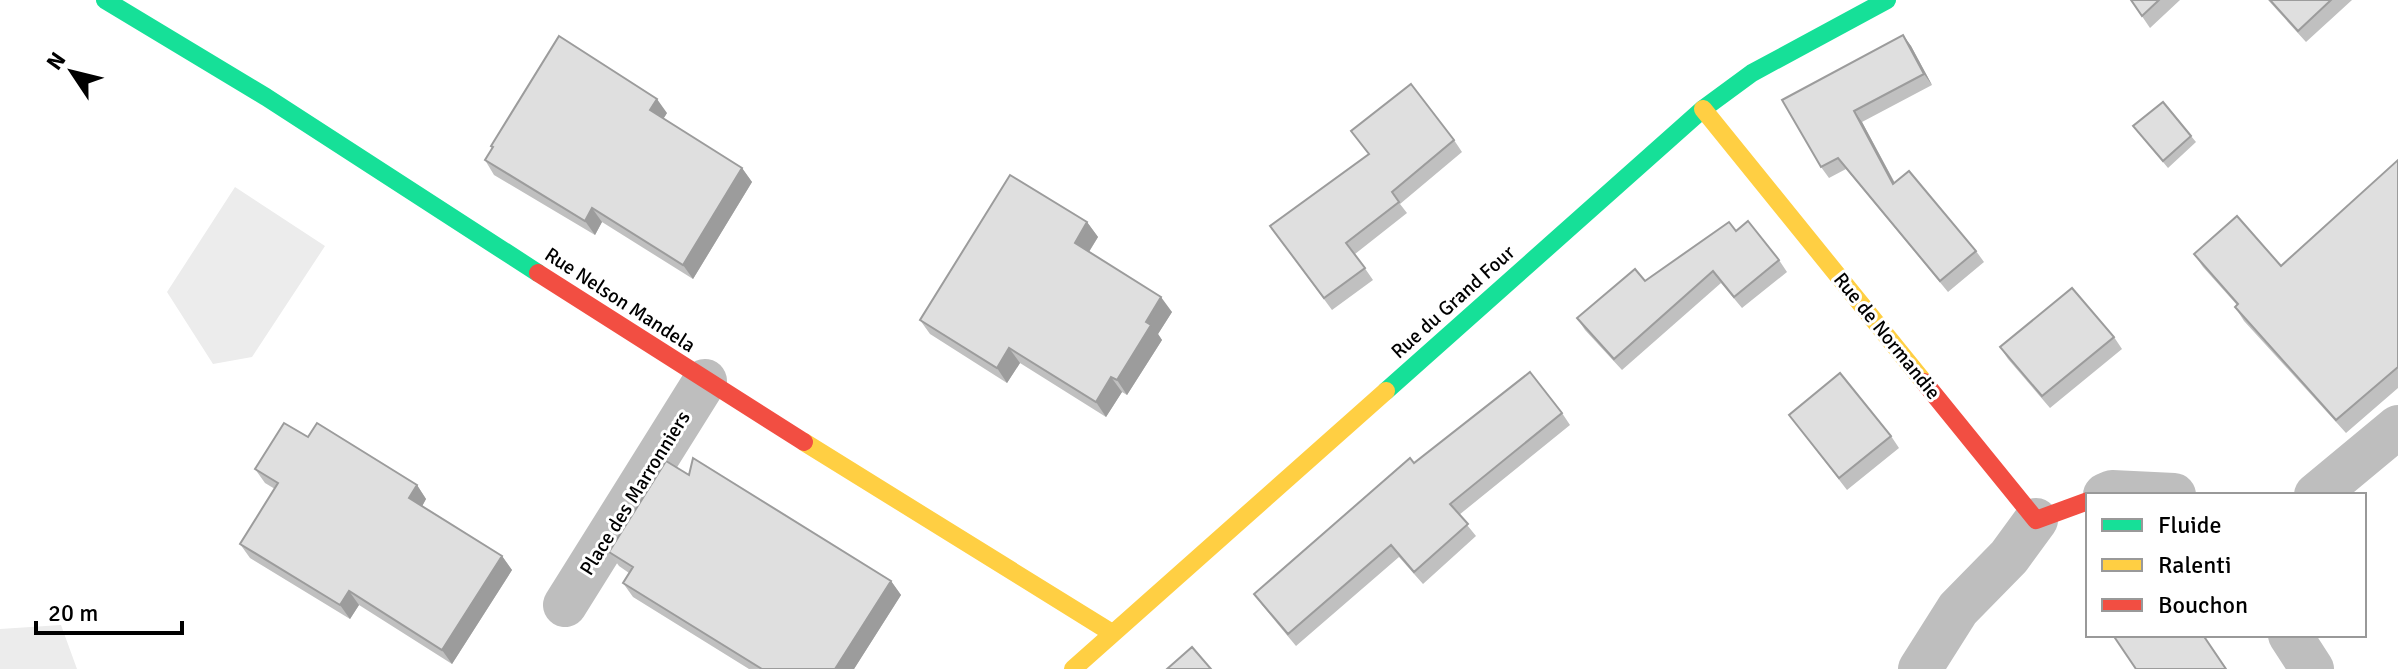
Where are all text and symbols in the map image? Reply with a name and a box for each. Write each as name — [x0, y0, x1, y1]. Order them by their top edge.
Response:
north arrow — [32, 32, 112, 112]
text: N — [41, 47, 71, 75]
street label: Rue du Grand Four — [1386, 240, 1520, 364]
street label: Rue Nelson Mandela — [540, 242, 700, 358]
street label: Rue de Normandie — [1828, 267, 1946, 405]
street label: Place des Marronniers — [574, 406, 696, 580]
legend — [2086, 493, 2366, 637]
text: Fluide — [2158, 510, 2222, 540]
text: Ralenti — [2158, 550, 2231, 580]
scale bar — [36, 585, 182, 635]
text: Bouchon — [2158, 590, 2248, 620]
text: 20 m — [48, 598, 98, 628]

